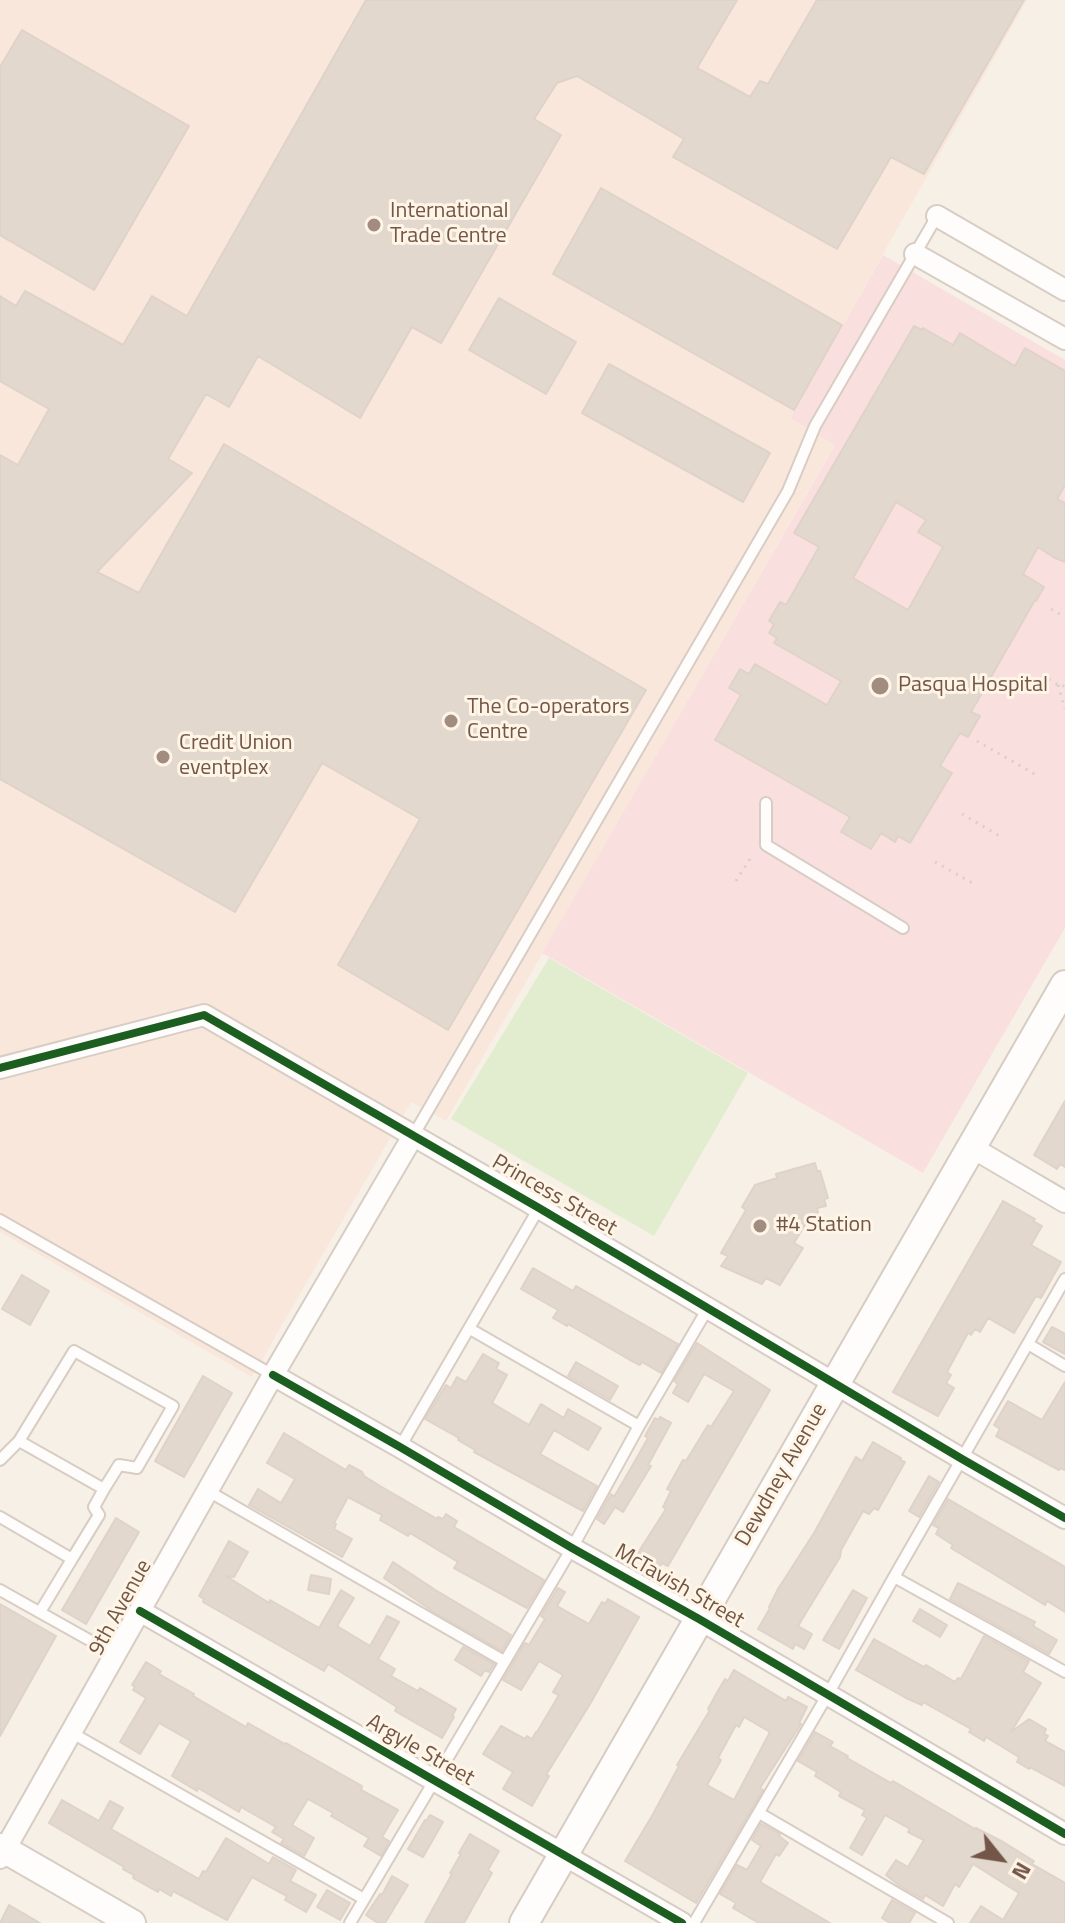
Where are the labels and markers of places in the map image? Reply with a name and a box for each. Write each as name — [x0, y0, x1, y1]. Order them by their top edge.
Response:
place label: International Trade Centre — [390, 199, 509, 250]
marker: International Trade Centre — [365, 216, 383, 234]
place label: Pasqua Hospital — [898, 673, 1048, 699]
marker: Pasqua Hospital — [869, 675, 891, 697]
place label: The Co-operators Centre — [467, 695, 629, 746]
marker: The Co-operators Centre — [442, 712, 460, 730]
place label: Credit Union eventplex — [179, 731, 293, 782]
marker: Credit Union eventplex — [154, 748, 172, 766]
place label: #4 Station — [776, 1213, 872, 1239]
marker: #4 Station — [751, 1217, 769, 1235]

